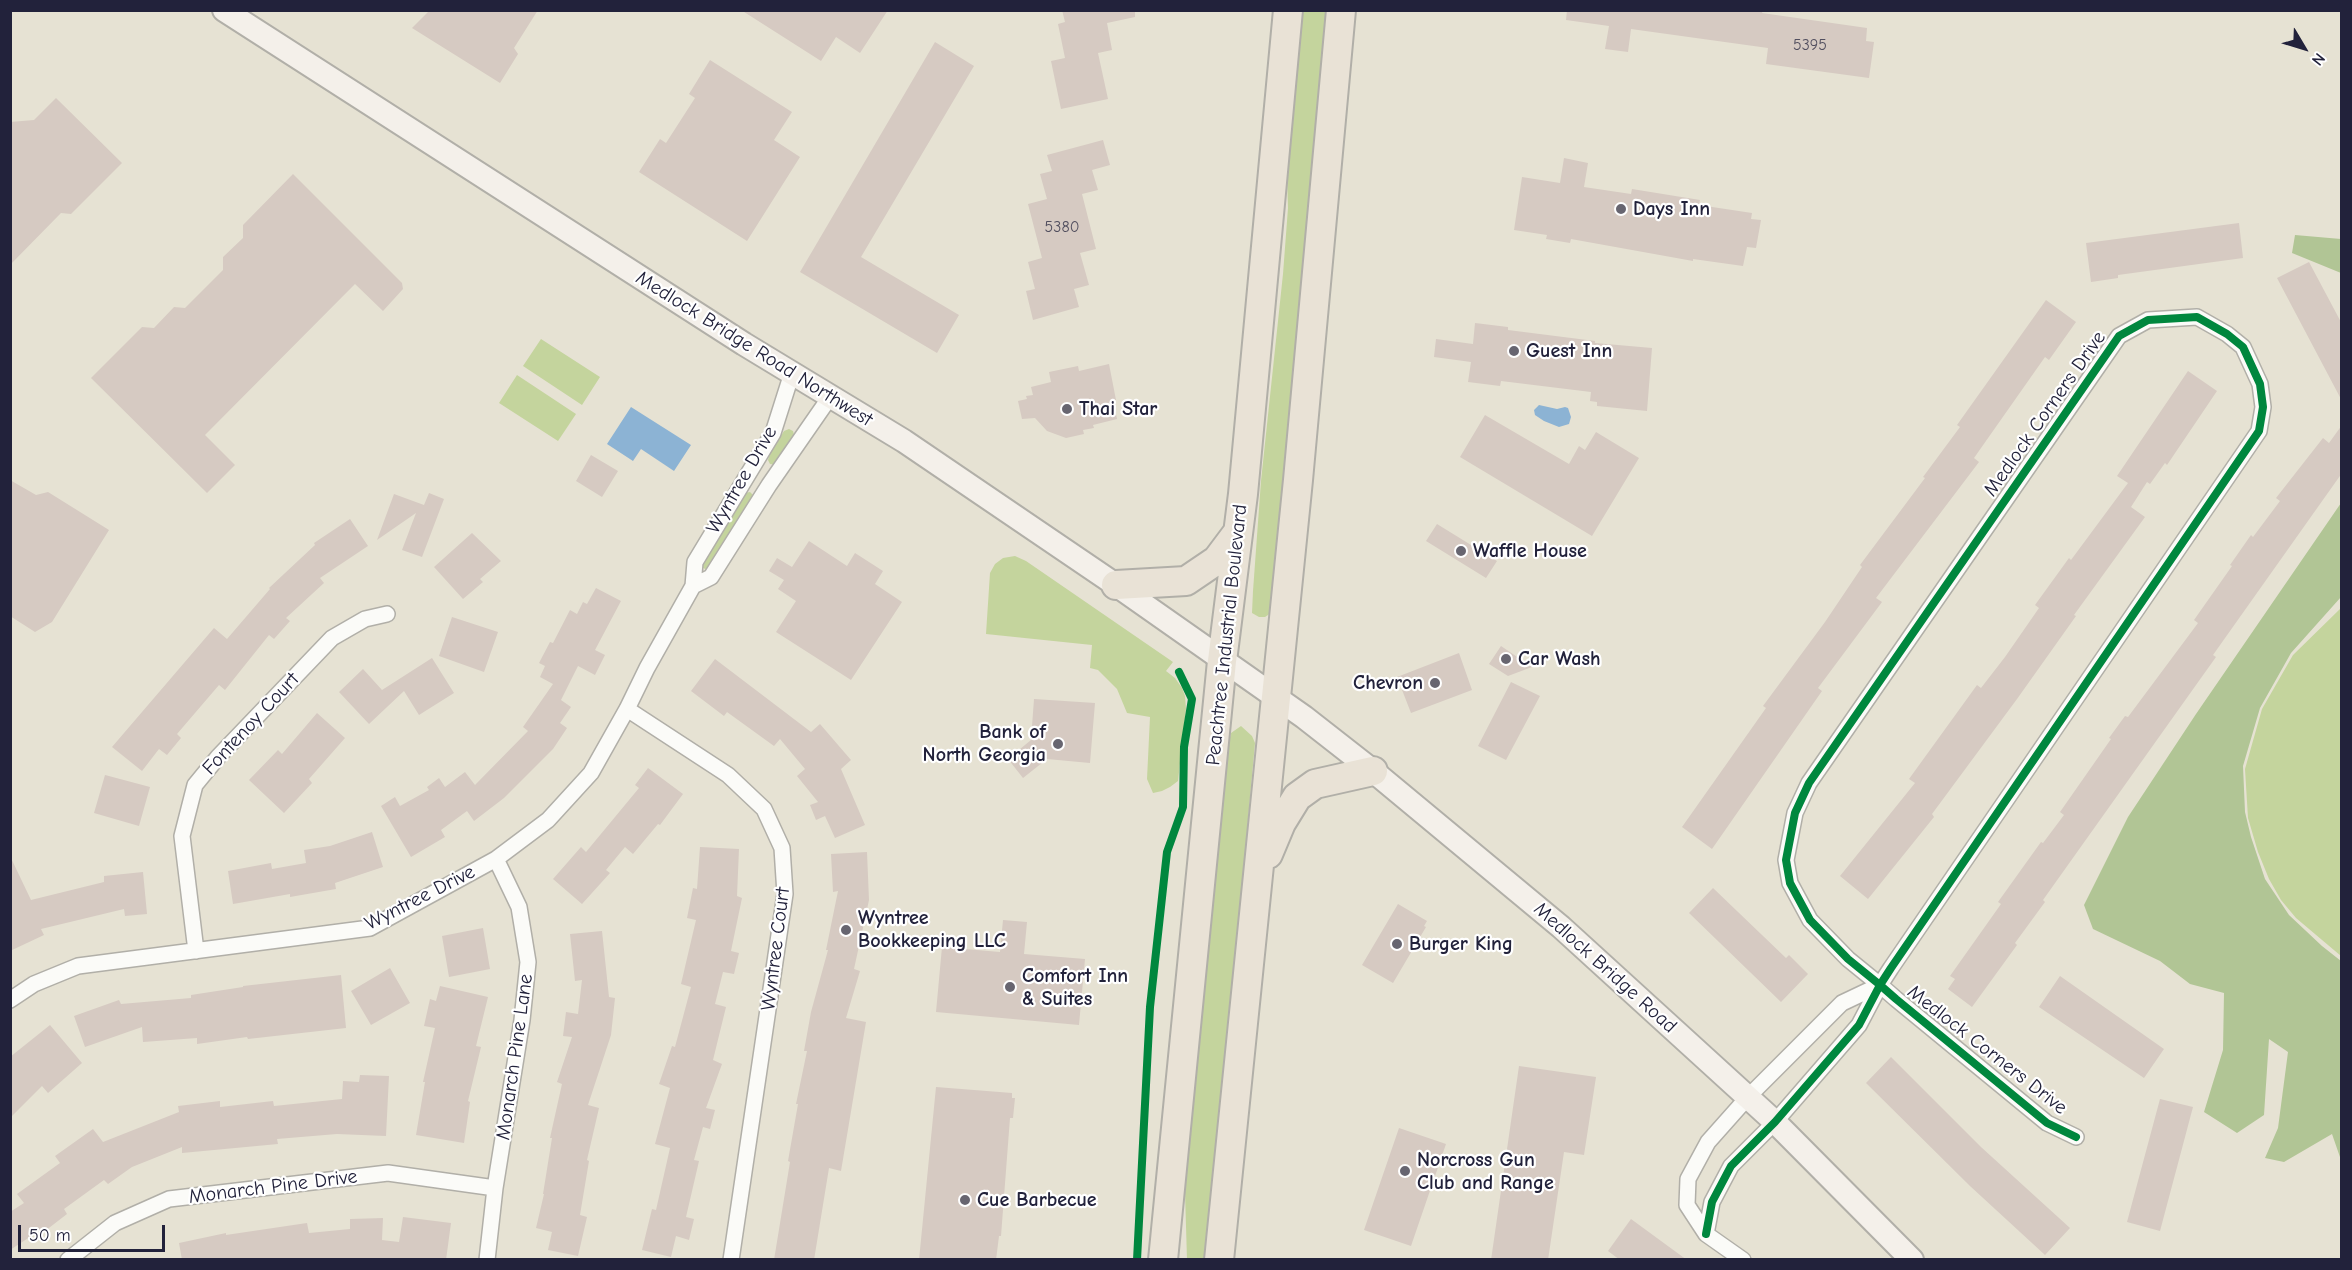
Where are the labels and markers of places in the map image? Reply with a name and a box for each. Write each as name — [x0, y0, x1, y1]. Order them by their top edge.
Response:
place label: Days Inn — [1633, 197, 1710, 221]
marker: Days Inn — [1614, 202, 1628, 216]
place label: Guest Inn — [1526, 339, 1612, 363]
marker: Guest Inn — [1507, 344, 1521, 358]
place label: Thai Star — [1079, 397, 1157, 421]
marker: Thai Star — [1060, 402, 1074, 416]
place label: Waffle House — [1473, 539, 1587, 563]
marker: Waffle House — [1454, 544, 1468, 558]
place label: Car Wash — [1518, 647, 1601, 671]
marker: Car Wash — [1499, 652, 1513, 666]
place label: Chevron — [1353, 671, 1423, 695]
marker: Chevron — [1428, 676, 1442, 690]
place label: Bank of North Georgia — [923, 720, 1046, 767]
marker: Bank of North Georgia — [1051, 737, 1065, 751]
place label: Wyntree Bookkeeping LLC — [858, 906, 1006, 953]
marker: Wyntree Bookkeeping LLC — [839, 923, 853, 937]
place label: Burger King — [1409, 932, 1513, 956]
marker: Burger King — [1390, 937, 1404, 951]
place label: Comfort Inn & Suites — [1022, 964, 1128, 1011]
marker: Comfort Inn & Suites — [1003, 980, 1017, 994]
place label: Norcross Gun Club and Range — [1417, 1148, 1554, 1195]
marker: Norcross Gun Club and Range — [1398, 1164, 1412, 1178]
place label: Cue Barbecue — [977, 1188, 1097, 1212]
marker: Cue Barbecue — [958, 1193, 972, 1207]

